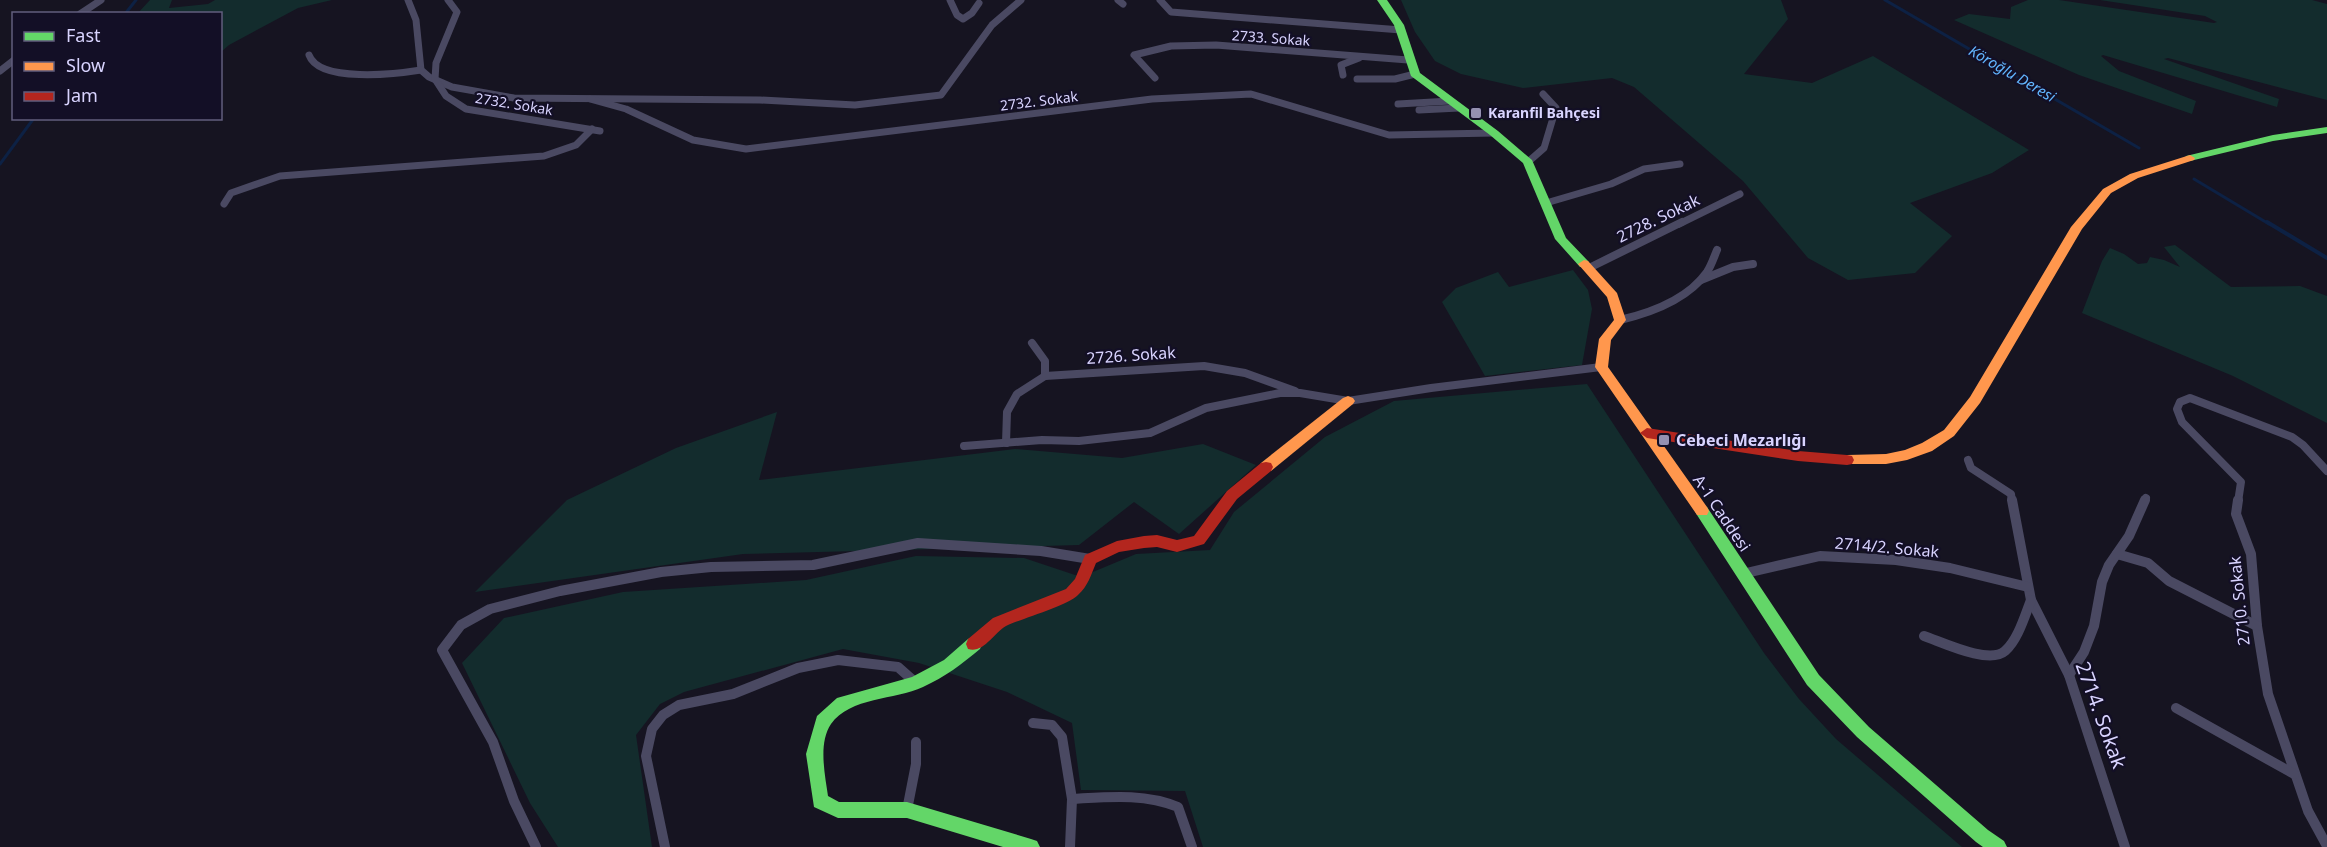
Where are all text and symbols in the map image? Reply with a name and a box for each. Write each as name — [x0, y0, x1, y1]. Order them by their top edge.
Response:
legend — [12, 12, 222, 120]
text: Fast — [66, 23, 101, 47]
street label: 2733. Sokak — [1231, 25, 1311, 50]
water label: Köroğlu Deresi — [1965, 40, 2061, 107]
text: Slow — [66, 53, 105, 77]
text: Jam — [64, 83, 98, 107]
street label: 2732. Sokak — [999, 86, 1080, 115]
street label: 2732. Sokak — [474, 88, 555, 119]
place label: Karanfil Bahçesi — [1488, 103, 1600, 122]
marker: Karanfil Bahçesi — [1469, 106, 1483, 120]
street label: 2728. Sokak — [1613, 188, 1703, 248]
street label: 2726. Sokak — [1086, 341, 1177, 369]
place label: Cebeci Mezarlığı — [1676, 429, 1806, 451]
marker: Cebeci Mezarlığı — [1657, 433, 1671, 447]
street label: A-1 Caddesi — [1688, 470, 1756, 556]
street label: 2714/2. Sokak — [1834, 531, 1941, 563]
street label: 2710. Sokak — [2223, 555, 2255, 647]
street label: 2714. Sokak — [2070, 658, 2133, 772]

